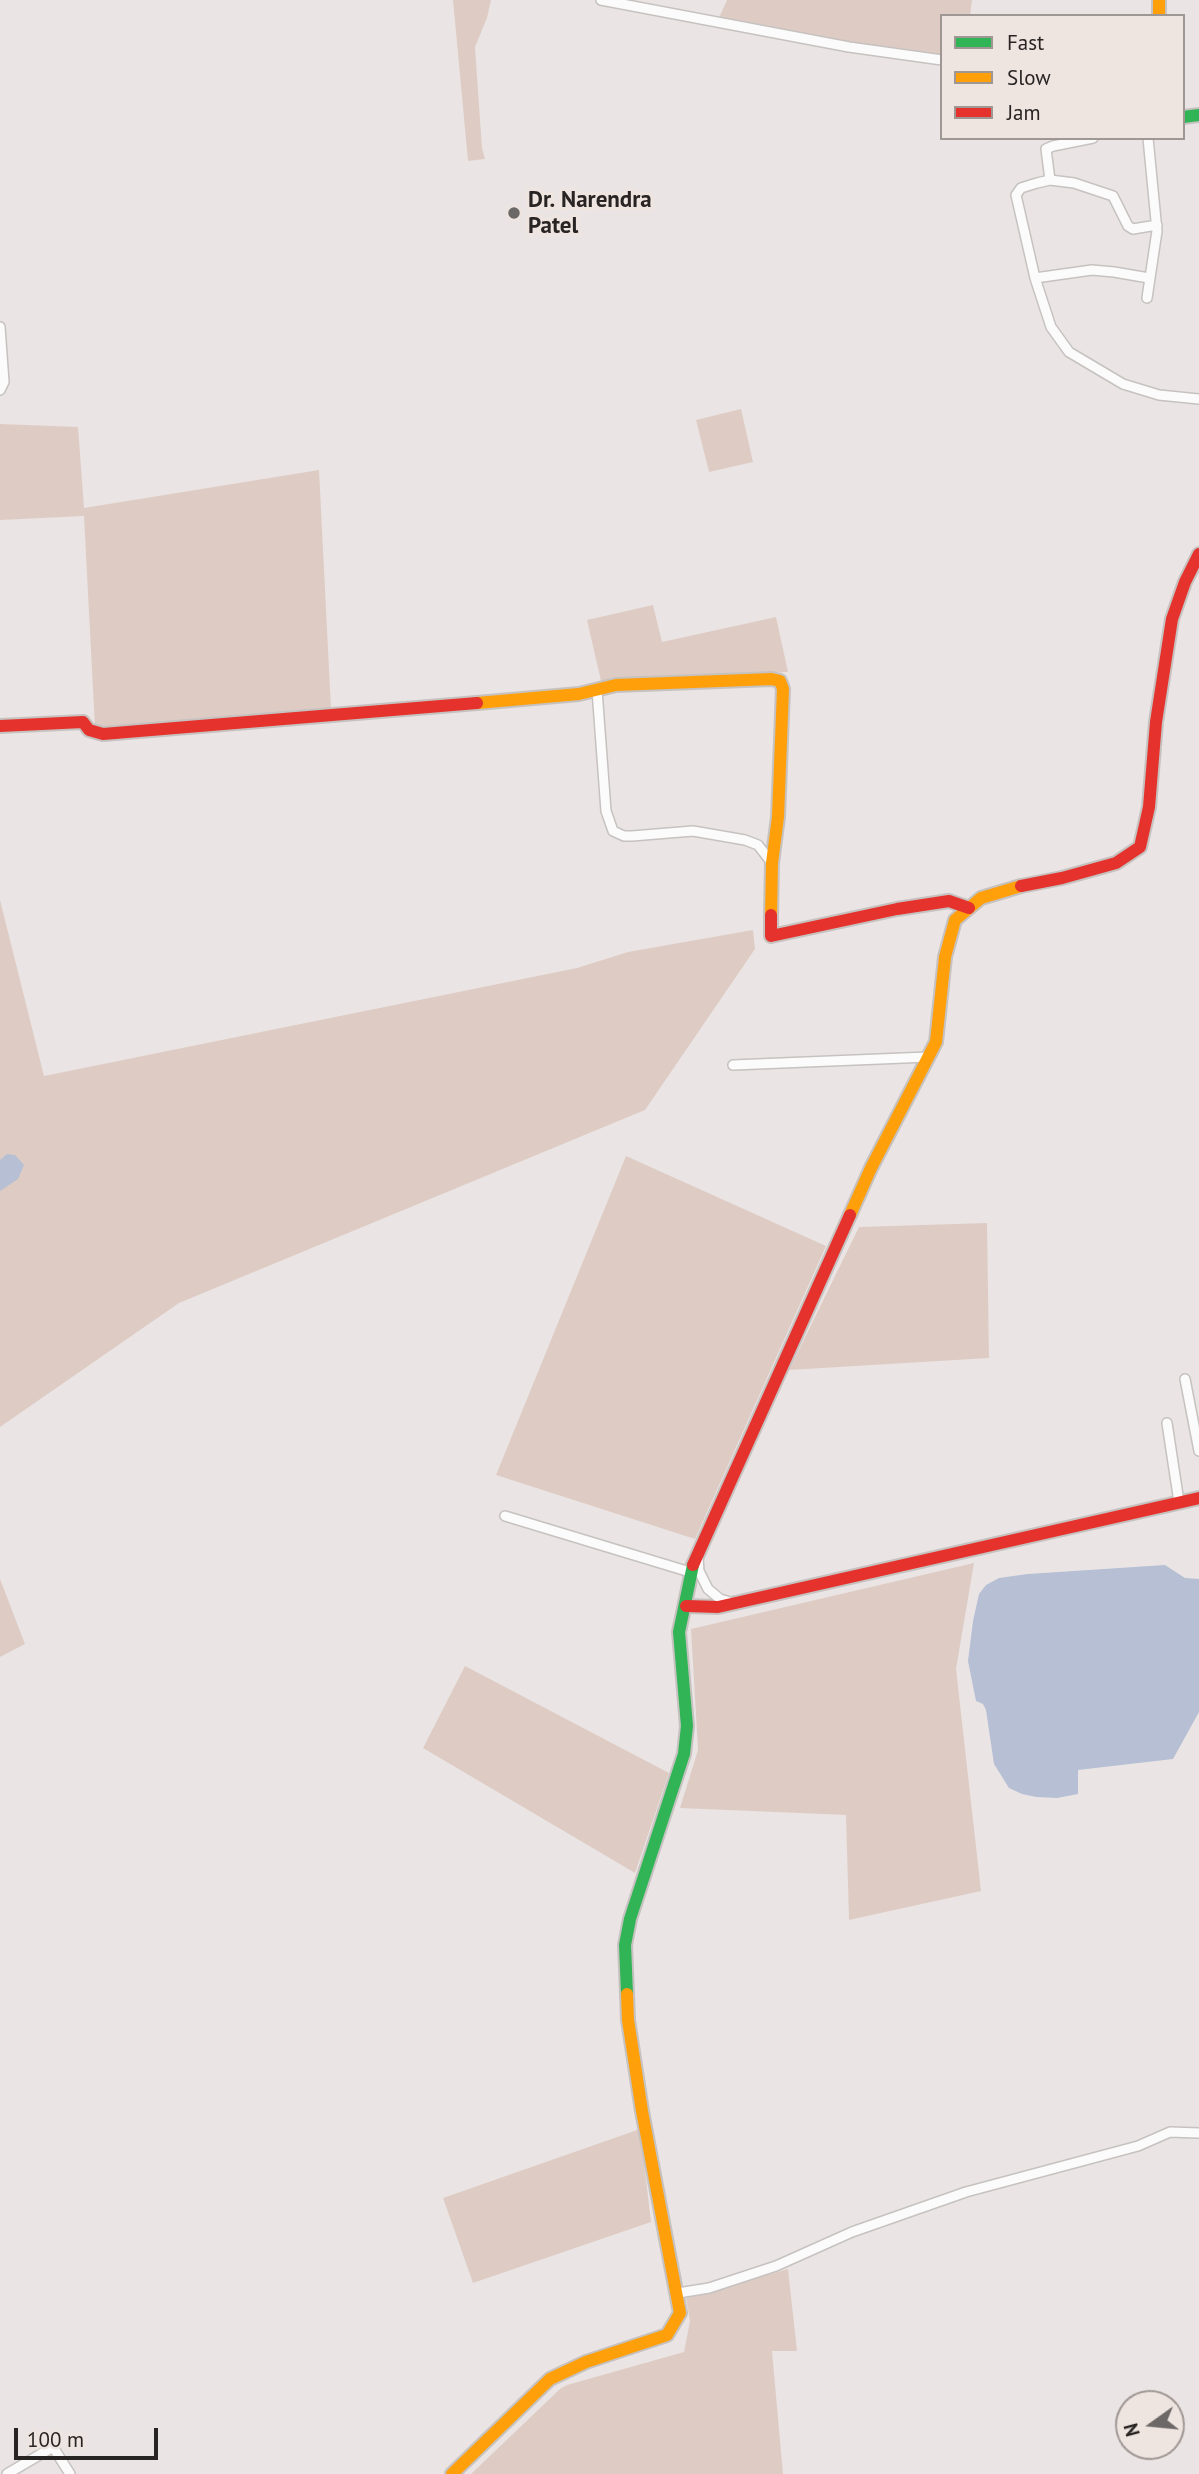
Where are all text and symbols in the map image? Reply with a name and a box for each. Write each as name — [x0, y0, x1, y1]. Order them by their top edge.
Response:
legend — [940, 14, 1185, 140]
text: Fast — [1007, 29, 1044, 56]
text: Slow — [1007, 64, 1051, 91]
text: Jam — [1007, 99, 1041, 126]
place label: Dr. Narendra Patel — [528, 186, 652, 240]
marker: Dr. Narendra Patel — [506, 205, 522, 221]
north arrow — [1115, 2390, 1185, 2460]
scale bar — [18, 2414, 161, 2458]
text: N — [1118, 2421, 1145, 2439]
text: 100 m — [27, 2426, 84, 2453]

